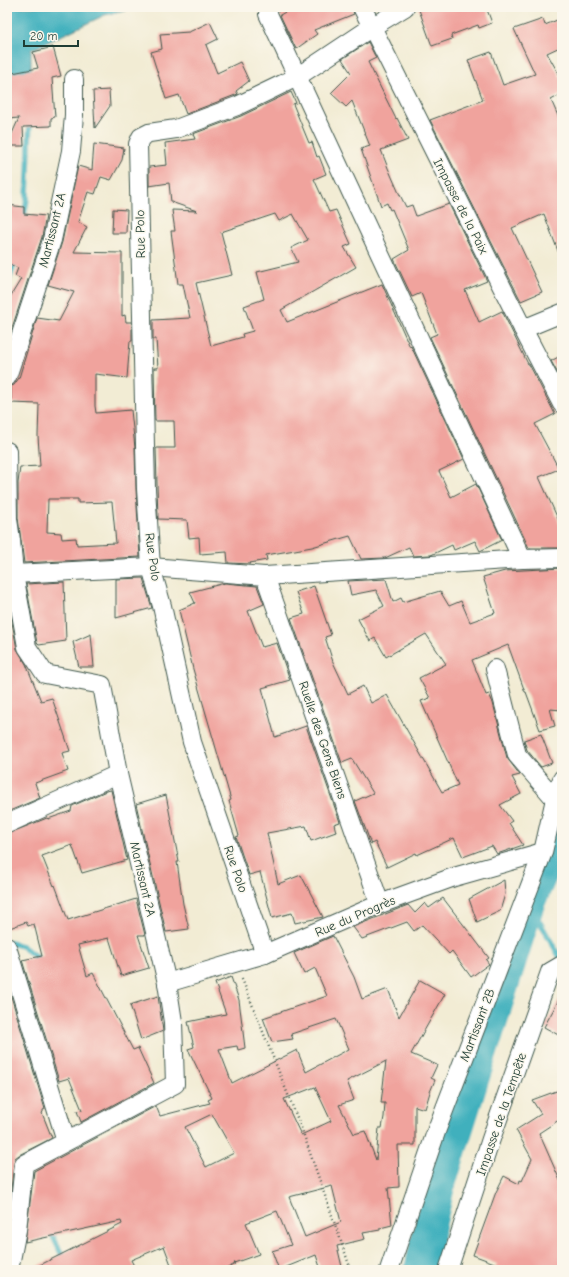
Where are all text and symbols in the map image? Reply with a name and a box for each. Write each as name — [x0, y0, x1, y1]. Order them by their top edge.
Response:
scale bar — [24, 22, 78, 48]
text: 20 m — [30, 29, 58, 43]
street label: Impasse de la Paix — [430, 156, 492, 257]
street label: Martissant 2A — [35, 191, 69, 269]
street label: Rue Polo — [132, 209, 148, 258]
street label: Rue Polo — [142, 532, 164, 582]
street label: Ruelle des Gens Biens — [296, 679, 350, 801]
street label: Martissant 2A — [127, 840, 159, 918]
street label: Rue Polo — [221, 844, 251, 895]
street label: Rue du Progrès — [313, 892, 397, 940]
street label: Martissant 2B — [456, 986, 498, 1064]
street label: Impasse de la Tempête — [473, 1050, 529, 1177]

